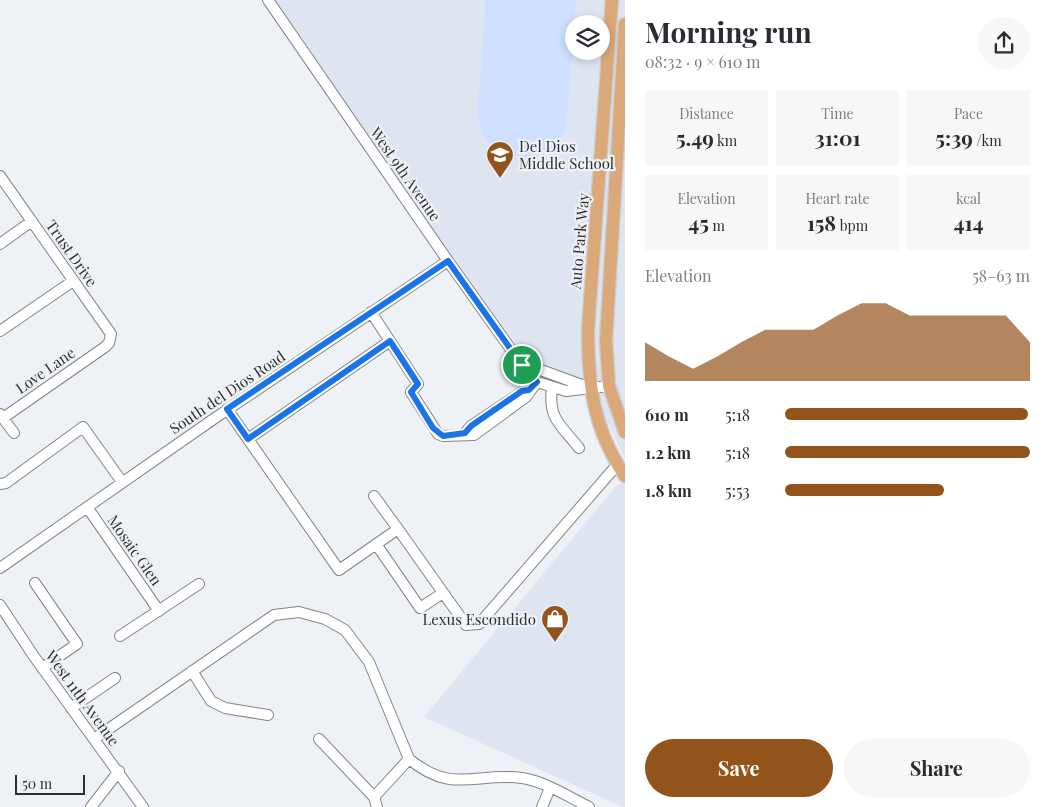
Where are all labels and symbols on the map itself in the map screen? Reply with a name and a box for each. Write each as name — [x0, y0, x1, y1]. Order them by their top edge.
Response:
street label: West 9th Avenue — [366, 122, 446, 225]
place label: Del Dios Middle School — [519, 136, 614, 173]
school or university icon: Del Dios Middle School — [485, 140, 515, 179]
street label: Auto Park Way — [565, 192, 593, 291]
street label: Trust Drive — [42, 216, 102, 290]
street label: Love Lane — [11, 342, 79, 398]
pin — [501, 344, 543, 386]
street label: South del Dios Road — [165, 346, 289, 438]
street label: Mosaic Glen — [103, 511, 167, 589]
shop icon: Lexus Escondido — [540, 604, 570, 643]
place label: Lexus Escondido — [423, 609, 536, 629]
street label: West 11th Avenue — [41, 645, 124, 750]
scale bar — [15, 772, 85, 795]

